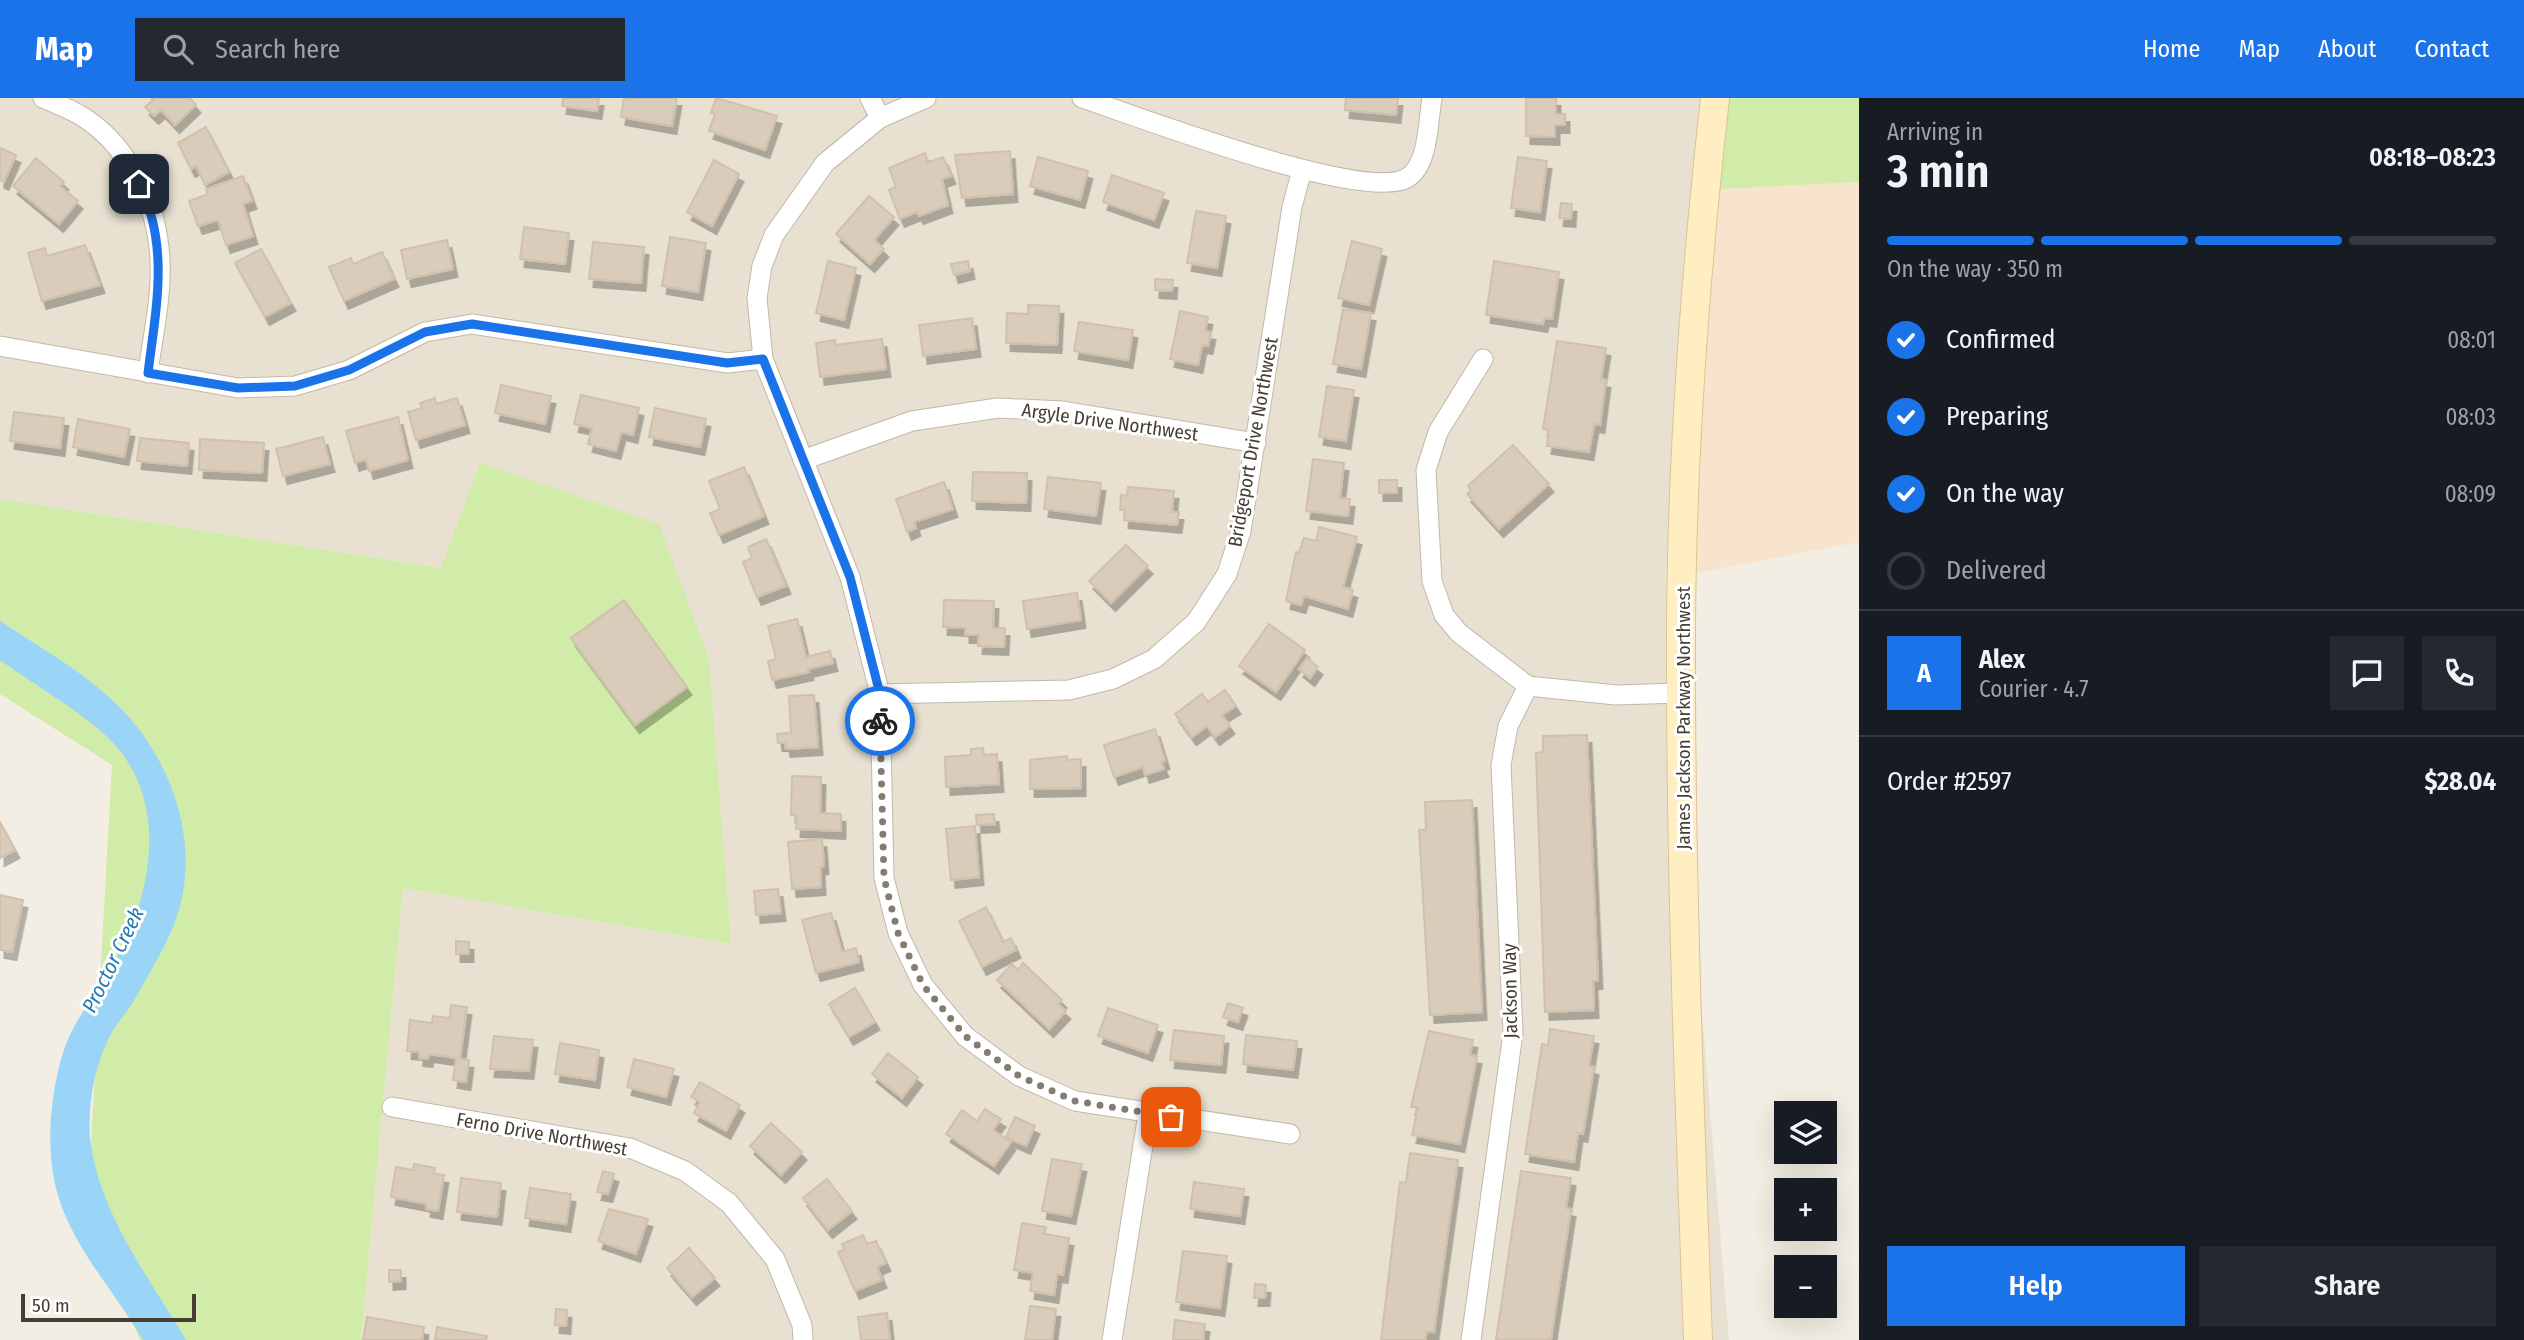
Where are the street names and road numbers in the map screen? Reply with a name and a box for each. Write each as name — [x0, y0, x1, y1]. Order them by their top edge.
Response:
street label: Bridgeport Drive Northwest — [1223, 335, 1283, 549]
street label: Argyle Drive Northwest — [1020, 398, 1200, 446]
street label: James Jackson Parkway Northwest — [1672, 585, 1695, 850]
street label: Jackson Way — [1498, 943, 1522, 1039]
street label: Ferno Drive Northwest — [455, 1108, 630, 1161]

